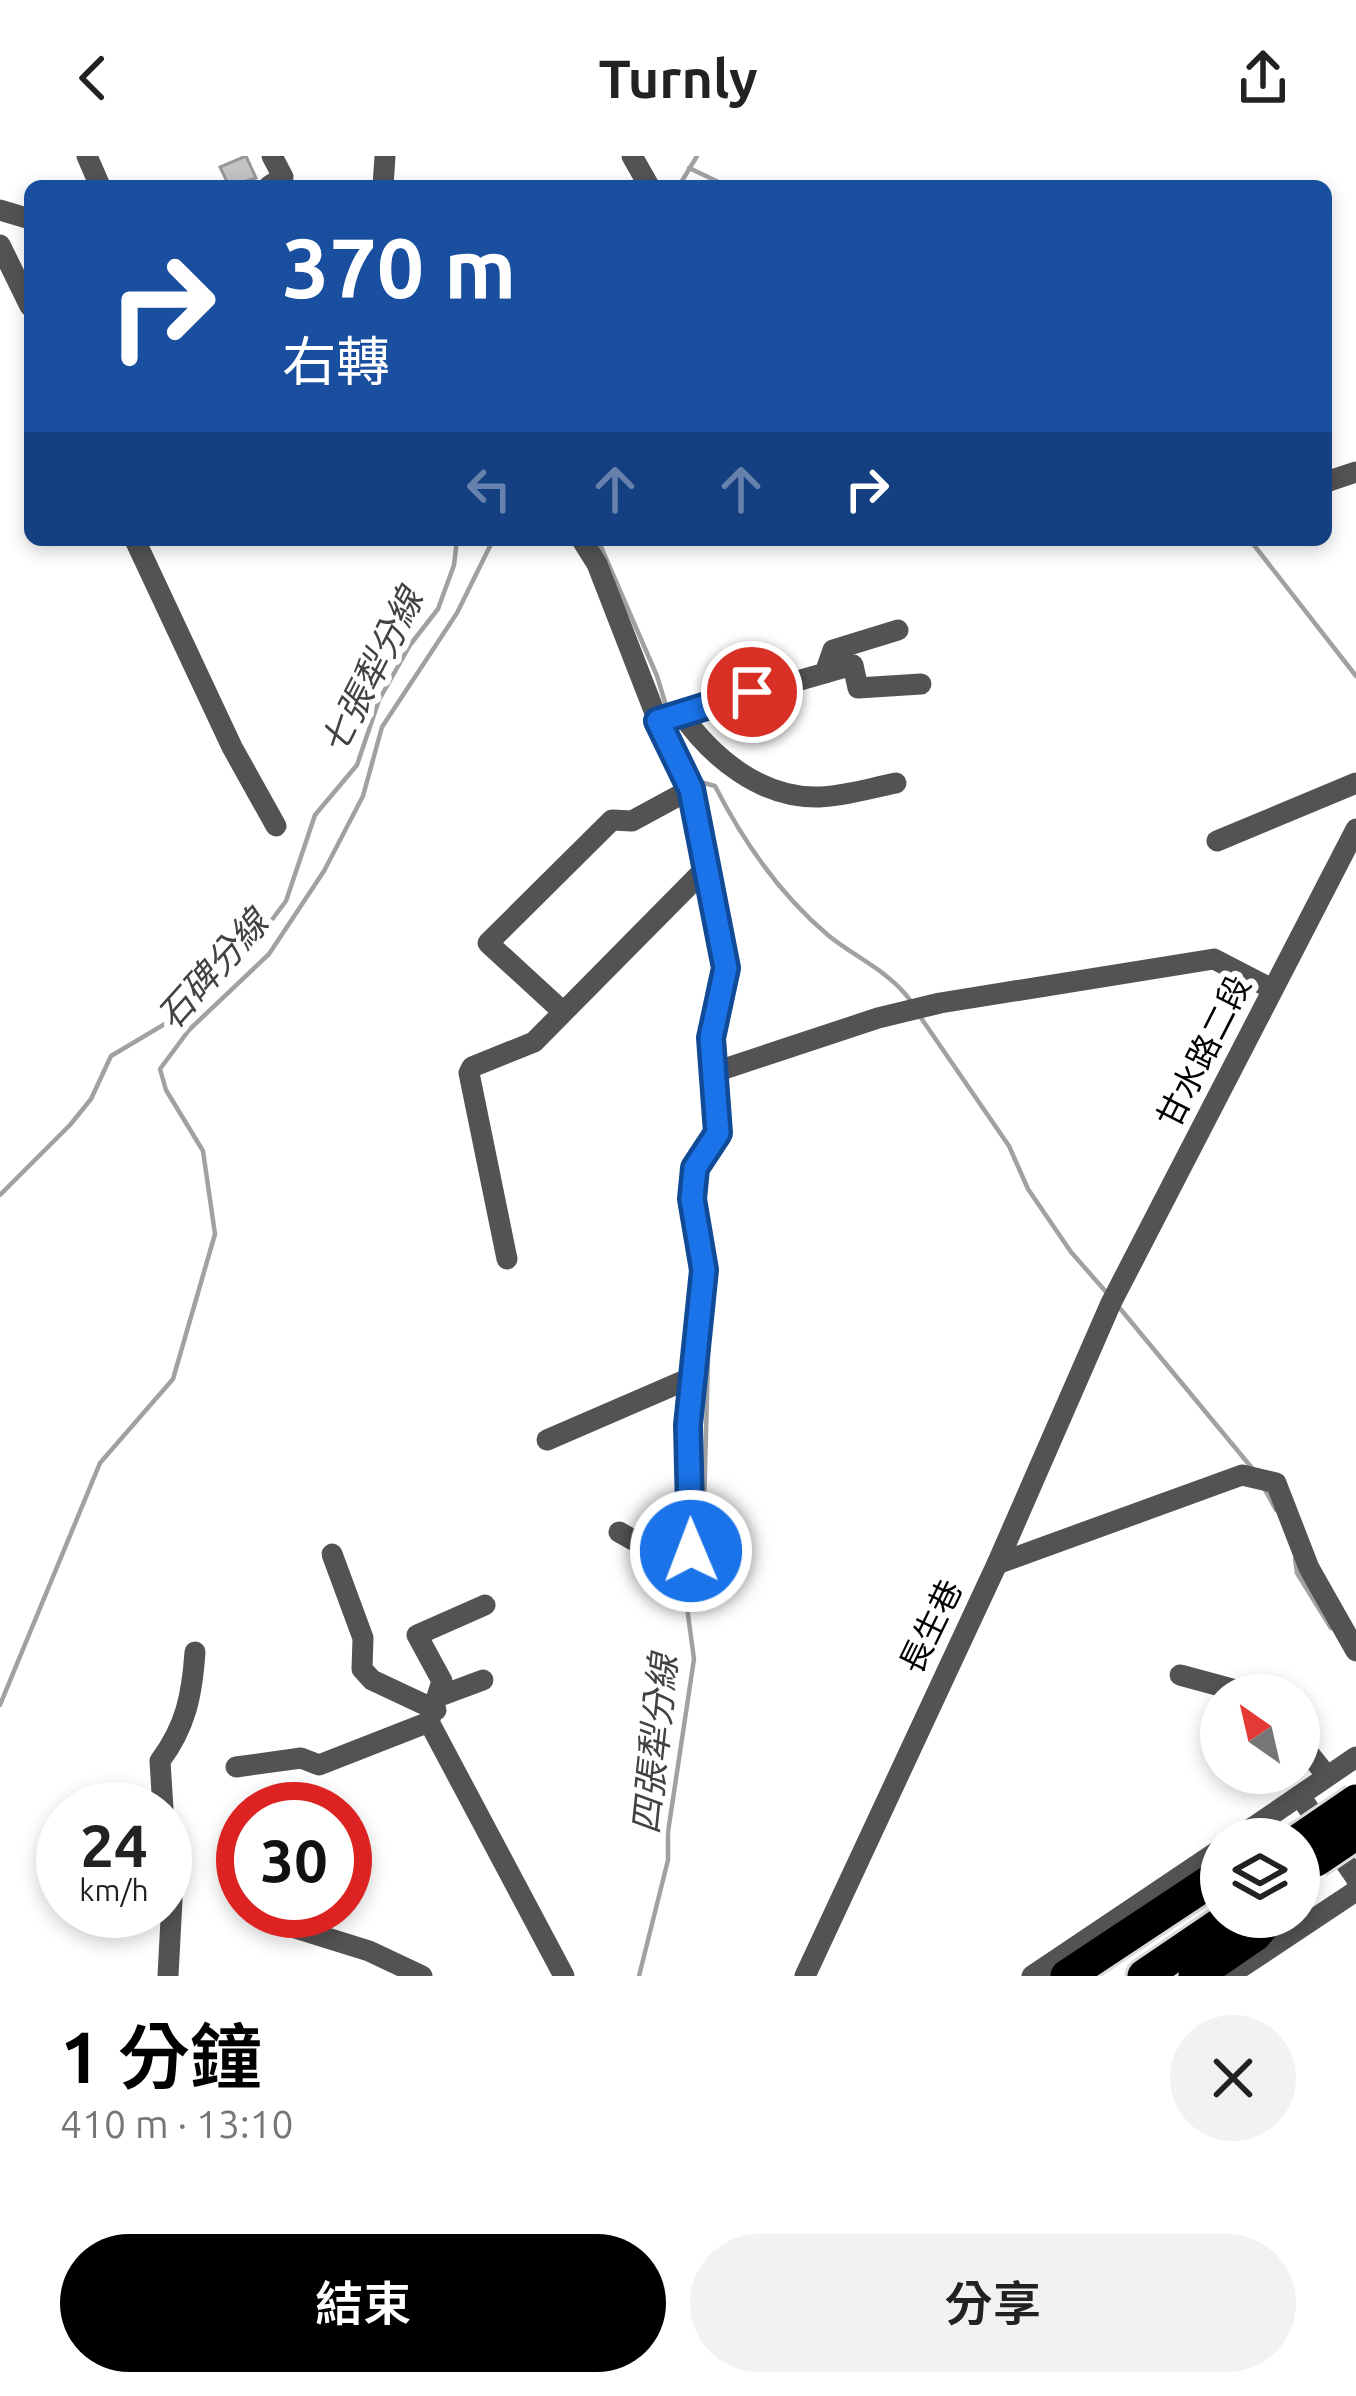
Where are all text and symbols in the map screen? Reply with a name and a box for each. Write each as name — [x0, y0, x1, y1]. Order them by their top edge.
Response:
icon: back — [60, 45, 126, 111]
icon: share — [1230, 45, 1296, 111]
text: Turnly — [598, 48, 758, 108]
text: 370 m — [282, 220, 516, 314]
icon: right — [84, 228, 240, 384]
text: 右轉 — [282, 331, 390, 391]
icon: left — [456, 456, 522, 522]
icon: ahead — [582, 456, 648, 522]
icon: ahead — [708, 456, 774, 522]
icon: right — [834, 456, 900, 522]
water label: 七張犁分線 — [312, 578, 432, 761]
pin — [701, 641, 803, 743]
icon: arrive — [719, 659, 785, 725]
water label: 石碑分線 — [149, 899, 278, 1036]
street label: 甘水路二段 — [1149, 969, 1257, 1133]
position arrow — [628, 1488, 754, 1614]
street label: 長生巷 — [892, 1573, 968, 1679]
water label: 四張犁分線 — [624, 1648, 684, 1836]
north arrow — [1200, 1674, 1320, 1794]
map controls — [1200, 1674, 1320, 1938]
speed limit sign: 30 — [216, 1782, 372, 1938]
text: 24 — [80, 1811, 148, 1878]
button: layers — [1200, 1818, 1320, 1938]
text: km/h — [79, 1873, 149, 1907]
button: close — [1170, 2015, 1296, 2141]
text: 1 分鐘 — [60, 2016, 262, 2097]
text: 410 m · 13:10 — [60, 2102, 294, 2145]
button: 結束 — [60, 2234, 666, 2372]
button: 分享 — [690, 2234, 1296, 2372]

